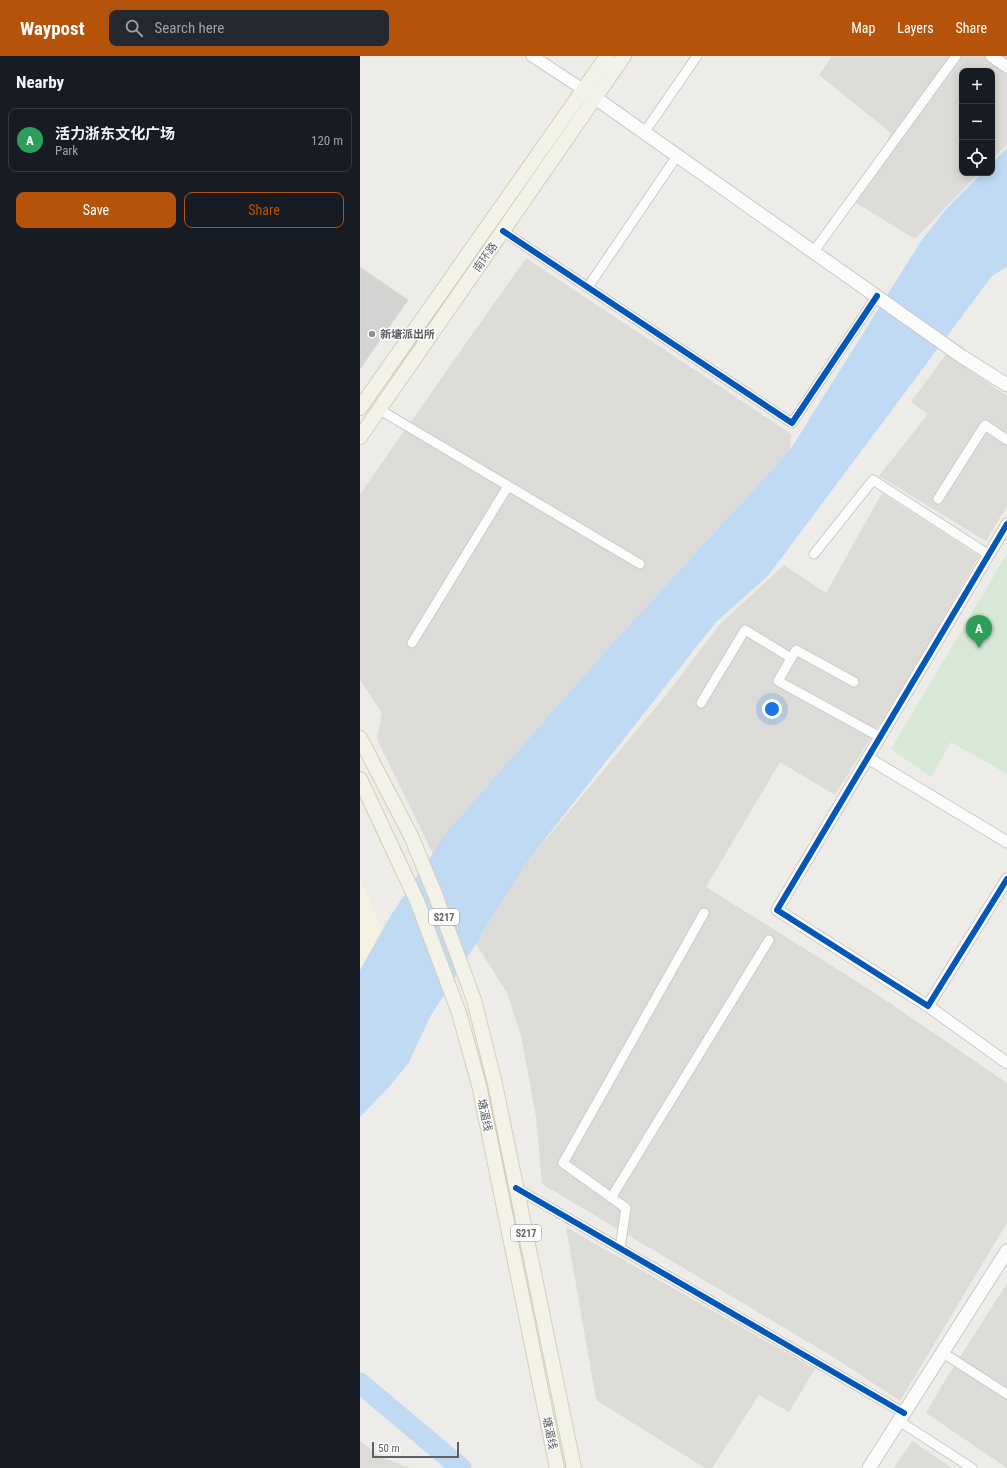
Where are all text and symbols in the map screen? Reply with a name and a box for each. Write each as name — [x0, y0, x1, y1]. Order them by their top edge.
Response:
search box — [109, 10, 389, 46]
text: Waypost — [20, 17, 85, 40]
icon: search — [123, 17, 145, 39]
text: Search here — [155, 19, 224, 37]
text: Map — [851, 20, 875, 36]
text: Layers — [897, 20, 934, 36]
text: Share — [956, 20, 987, 36]
map controls — [959, 68, 995, 176]
button: + — [959, 68, 995, 104]
text: Nearby — [16, 72, 64, 92]
button: − — [959, 104, 995, 140]
text: 活力浙东文化广场 — [55, 125, 175, 143]
text: A — [26, 133, 34, 148]
text: 120 m — [311, 133, 343, 148]
button: locate — [959, 140, 995, 176]
text: Park — [55, 143, 78, 158]
button: Save — [16, 192, 176, 228]
button: Share — [184, 192, 344, 228]
street label: 南环路 — [471, 240, 500, 275]
place label: 新塘派出所 — [380, 328, 435, 341]
marker: 新塘派出所 — [367, 329, 377, 339]
pin: A — [966, 615, 992, 648]
your location — [762, 699, 782, 719]
road number: S217 — [429, 909, 459, 925]
street label: 塘湄线 — [475, 1098, 494, 1133]
road number: S217 — [511, 1225, 541, 1241]
street label: 塘湄线 — [540, 1416, 559, 1451]
scale bar — [372, 1440, 459, 1459]
text: 50 m — [378, 1442, 400, 1455]

